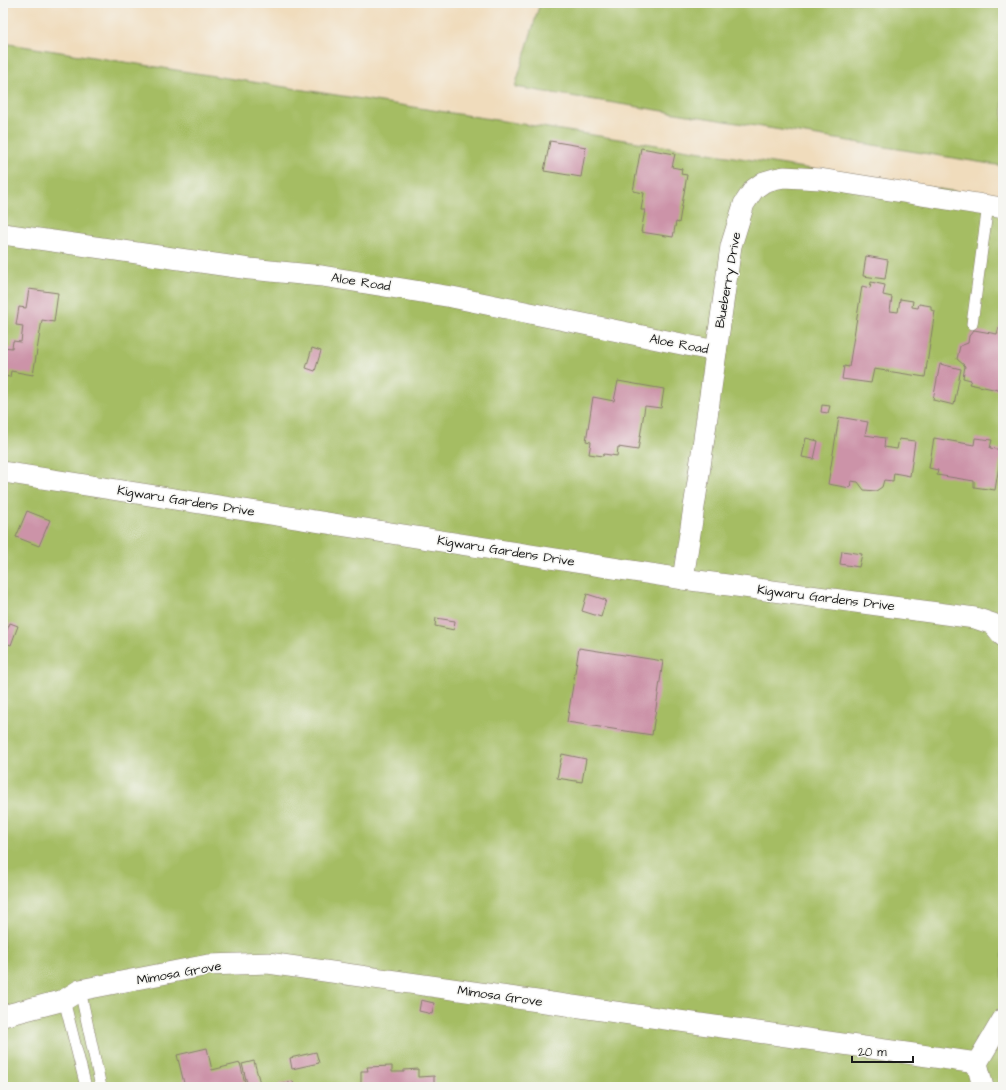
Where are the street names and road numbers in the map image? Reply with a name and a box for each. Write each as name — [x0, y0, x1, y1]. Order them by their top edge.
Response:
street label: Blueberry Drive — [711, 231, 746, 330]
street label: Aloe Road — [330, 268, 392, 296]
street label: Aloe Road — [648, 329, 710, 359]
street label: Kigwaru Gardens Drive — [116, 481, 256, 522]
street label: Kigwaru Gardens Drive — [436, 531, 576, 572]
street label: Kigwaru Gardens Drive — [756, 581, 896, 616]
street label: Mimosa Grove — [135, 957, 223, 989]
street label: Mimosa Grove — [456, 981, 544, 1011]

